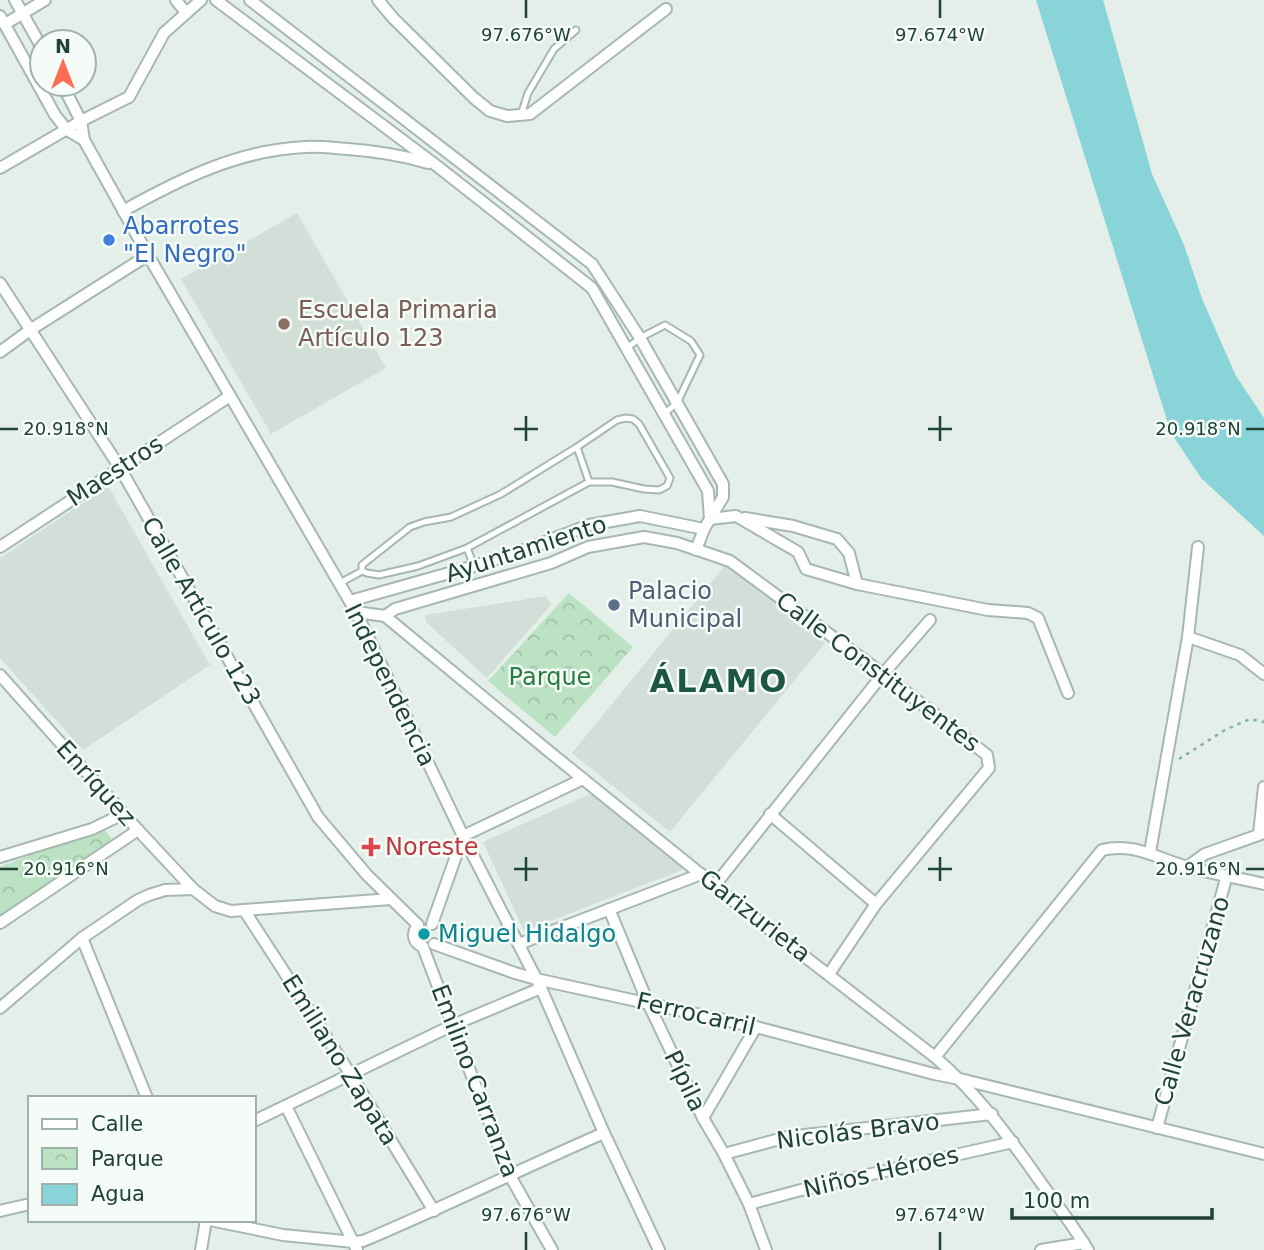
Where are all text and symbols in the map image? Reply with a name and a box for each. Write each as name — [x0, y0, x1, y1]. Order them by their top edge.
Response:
text: 97.676°W — [481, 24, 571, 45]
text: 97.674°W — [895, 24, 985, 45]
north arrow — [28, 28, 98, 98]
text: N — [55, 35, 71, 57]
place label: Abarrotes "El Negro" — [123, 212, 247, 268]
marker: Abarrotes "El Negro" — [101, 232, 117, 248]
place label: Escuela Primaria Artículo 123 — [298, 296, 498, 352]
marker: Escuela Primaria Artículo 123 — [276, 316, 292, 332]
text: 20.918°N — [23, 418, 109, 439]
text: 20.918°N — [1155, 418, 1241, 439]
street label: Maestros — [62, 430, 168, 512]
street label: Ayuntamiento — [442, 510, 610, 588]
street label: Calle Artículo 123 — [136, 512, 266, 710]
place label: Palacio Municipal — [628, 577, 742, 633]
street label: Calle Constituyentes — [771, 586, 985, 758]
marker: Palacio Municipal — [606, 597, 622, 613]
street label: Independencia — [339, 599, 441, 771]
district label: ÁLAMO — [650, 662, 788, 700]
park label: Parque — [509, 663, 591, 691]
street label: Enríquez — [51, 735, 141, 831]
place label: Noreste — [385, 833, 478, 861]
marker: Noreste — [363, 839, 379, 855]
text: 20.916°N — [23, 858, 109, 879]
text: 20.916°N — [1155, 858, 1241, 879]
street label: Garizurieta — [694, 864, 816, 968]
street label: Calle Veracruzano — [1149, 893, 1235, 1109]
place label: Miguel Hidalgo — [438, 920, 616, 948]
marker: Miguel Hidalgo — [416, 926, 432, 942]
street label: Emiliano Zapata — [276, 969, 404, 1151]
street label: Emilino Carranza — [425, 981, 525, 1181]
street label: Ferrocarril — [634, 987, 758, 1041]
street label: Pípila — [658, 1046, 712, 1116]
legend — [28, 1096, 256, 1222]
street label: Nicolás Bravo — [775, 1107, 941, 1155]
text: Calle — [91, 1112, 143, 1136]
street label: Niños Héroes — [801, 1141, 961, 1203]
text: Parque — [91, 1147, 163, 1171]
scale bar — [1012, 1176, 1212, 1220]
text: Agua — [91, 1182, 145, 1206]
text: 100 m — [1023, 1189, 1090, 1213]
text: 97.676°W — [481, 1204, 571, 1225]
text: 97.674°W — [895, 1204, 985, 1225]

